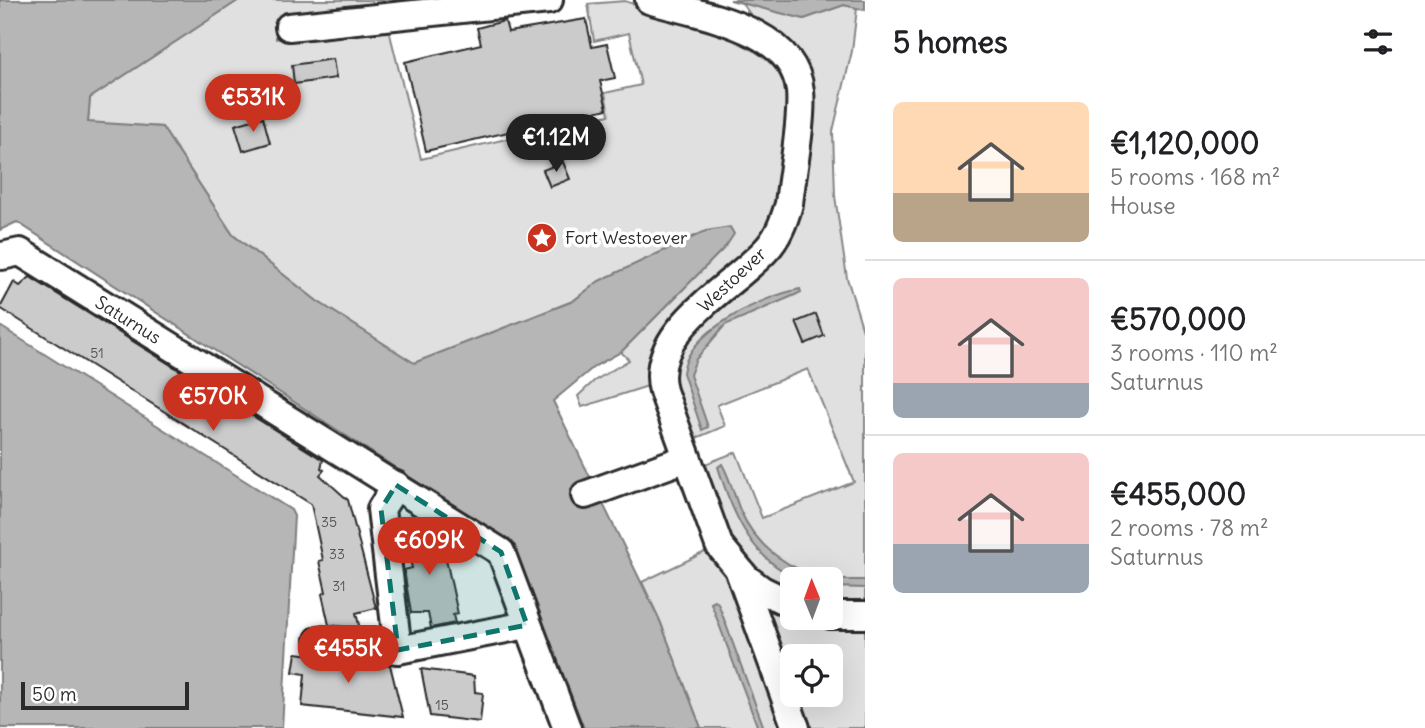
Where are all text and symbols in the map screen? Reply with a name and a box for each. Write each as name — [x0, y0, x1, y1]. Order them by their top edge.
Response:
text: 5 homes — [893, 23, 1008, 61]
icon: filters — [1359, 23, 1397, 61]
pin: €531K — [204, 74, 302, 134]
text: €531K — [221, 82, 285, 111]
pin: €1.12M — [499, 114, 613, 174]
text: €1.12M — [522, 122, 590, 151]
text: €1,120,000 — [1110, 124, 1260, 162]
icon: home — [949, 130, 1033, 214]
text: 5 rooms · 168 m² — [1110, 162, 1280, 191]
text: House — [1110, 191, 1176, 220]
place icon: Fort Westoever — [525, 221, 559, 255]
place label: Fort Westoever — [565, 226, 688, 249]
street label: Westoever — [693, 242, 771, 317]
street label: Saturnus — [91, 290, 165, 349]
text: €570,000 — [1110, 300, 1247, 338]
icon: home — [949, 306, 1033, 390]
text: 3 rooms · 110 m² — [1110, 338, 1278, 367]
house number: 51 — [90, 344, 104, 362]
text: Saturnus — [1110, 367, 1204, 396]
pin: €570K — [164, 374, 262, 433]
text: €570K — [179, 381, 247, 410]
text: €455,000 — [1110, 475, 1246, 513]
icon: home — [949, 481, 1033, 565]
house number: 35 — [321, 513, 337, 531]
text: 2 rooms · 78 m² — [1110, 513, 1269, 542]
pin: €609K — [380, 518, 478, 577]
text: €609K — [394, 525, 464, 554]
text: Saturnus — [1110, 542, 1204, 571]
house number: 33 — [329, 545, 345, 563]
north arrow — [780, 567, 844, 630]
map controls — [780, 567, 843, 707]
house number: 31 — [332, 577, 346, 595]
pin: €455K — [299, 626, 397, 685]
text: €455K — [314, 633, 382, 662]
button: locate — [780, 644, 843, 707]
scale bar — [21, 679, 189, 711]
text: 50 m — [32, 682, 77, 706]
house number: 15 — [435, 696, 449, 714]

